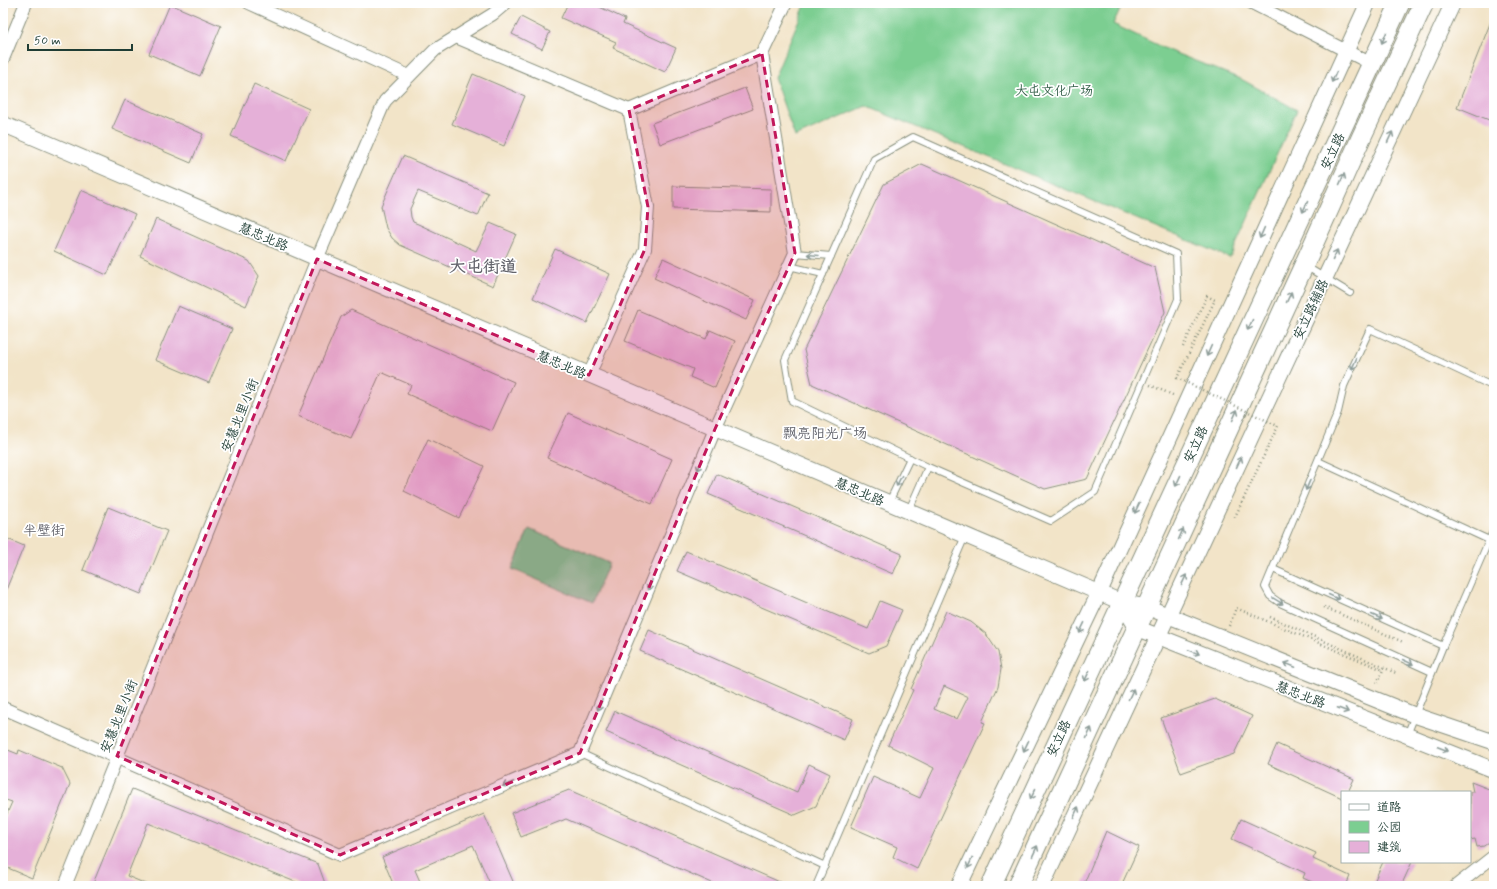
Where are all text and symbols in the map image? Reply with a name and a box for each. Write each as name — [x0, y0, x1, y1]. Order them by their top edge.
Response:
scale bar — [28, 26, 132, 52]
one-way arrow — [1379, 32, 1387, 44]
text: 50 m — [34, 33, 61, 49]
one-way arrow — [1330, 70, 1337, 82]
park label: 大屯文化广场 — [1015, 83, 1093, 100]
street label: 安立路 — [1317, 130, 1349, 173]
one-way arrow — [1387, 132, 1394, 144]
one-way arrow — [1339, 173, 1347, 185]
one-way arrow — [1301, 201, 1308, 213]
street label: 慧忠北路 — [236, 219, 291, 255]
one-way arrow — [1258, 227, 1266, 239]
one-way arrow — [1332, 250, 1340, 262]
one-way arrow — [807, 251, 820, 258]
district label: 大屯街道 — [449, 256, 517, 278]
street label: 安立路辅路 — [1290, 277, 1333, 343]
one-way arrow — [1286, 291, 1293, 303]
one-way arrow — [1246, 319, 1253, 331]
one-way arrow — [1204, 345, 1212, 357]
street label: 慧忠北路 — [534, 347, 589, 383]
one-way arrow — [1350, 358, 1357, 370]
street label: 安慧北里小街 — [218, 376, 263, 455]
one-way arrow — [1231, 410, 1239, 422]
street label: 安立路 — [1180, 423, 1212, 466]
district label: 飘亮阳光广场 — [783, 425, 867, 443]
one-way arrow — [1236, 456, 1243, 468]
one-way arrow — [696, 459, 703, 471]
street label: 慧忠北路 — [832, 474, 887, 510]
one-way arrow — [895, 475, 902, 487]
one-way arrow — [1174, 475, 1181, 487]
one-way arrow — [1303, 479, 1311, 491]
one-way arrow — [1133, 502, 1140, 514]
district label: 半壁街 — [23, 522, 65, 540]
one-way arrow — [1178, 528, 1185, 540]
one-way arrow — [1181, 574, 1188, 586]
one-way arrow — [646, 579, 653, 591]
one-way arrow — [1327, 594, 1339, 601]
one-way arrow — [1272, 598, 1284, 606]
one-way arrow — [1371, 613, 1383, 621]
one-way arrow — [1078, 622, 1085, 634]
one-way arrow — [1187, 648, 1199, 656]
one-way arrow — [1401, 658, 1413, 666]
one-way arrow — [1285, 660, 1297, 668]
one-way arrow — [1083, 670, 1090, 682]
street label: 安慧北里小街 — [97, 677, 142, 756]
street label: 慧忠北路 — [1273, 678, 1328, 713]
one-way arrow — [1128, 689, 1135, 701]
one-way arrow — [596, 699, 603, 711]
one-way arrow — [1336, 707, 1348, 715]
street label: 安立路 — [1043, 717, 1075, 760]
one-way arrow — [1086, 727, 1093, 739]
one-way arrow — [1022, 739, 1029, 751]
one-way arrow — [1436, 746, 1448, 754]
one-way arrow — [503, 780, 515, 788]
one-way arrow — [1029, 788, 1036, 800]
legend — [1341, 791, 1471, 863]
text: 道路 — [1377, 800, 1401, 816]
one-way arrow — [1073, 807, 1080, 819]
text: 公园 — [1377, 820, 1401, 836]
text: 建筑 — [1377, 840, 1401, 856]
one-way arrow — [1032, 845, 1039, 857]
one-way arrow — [966, 857, 973, 869]

